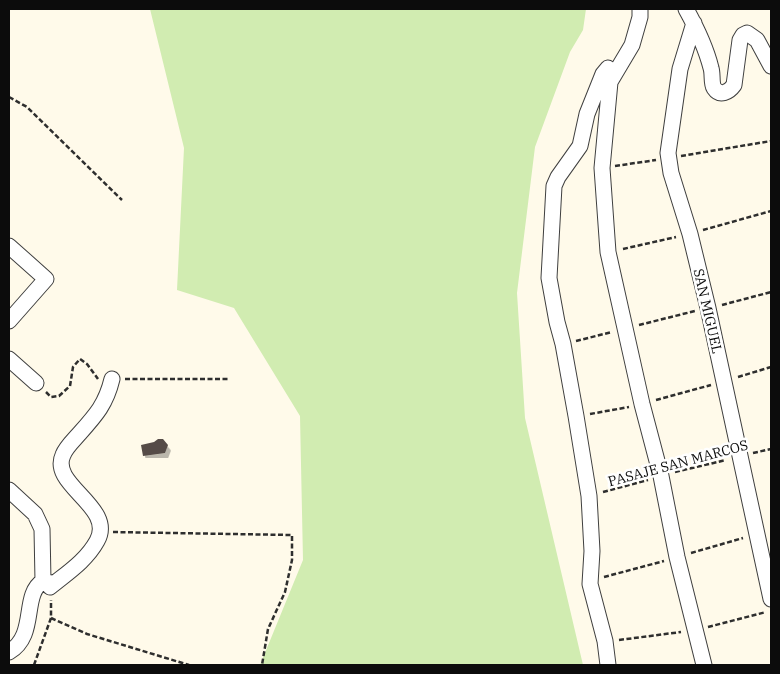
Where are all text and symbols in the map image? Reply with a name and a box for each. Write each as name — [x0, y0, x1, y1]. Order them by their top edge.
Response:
street label: SAN MIGUEL — [689, 267, 727, 355]
street label: PASAJE SAN MARCOS — [606, 436, 750, 490]

